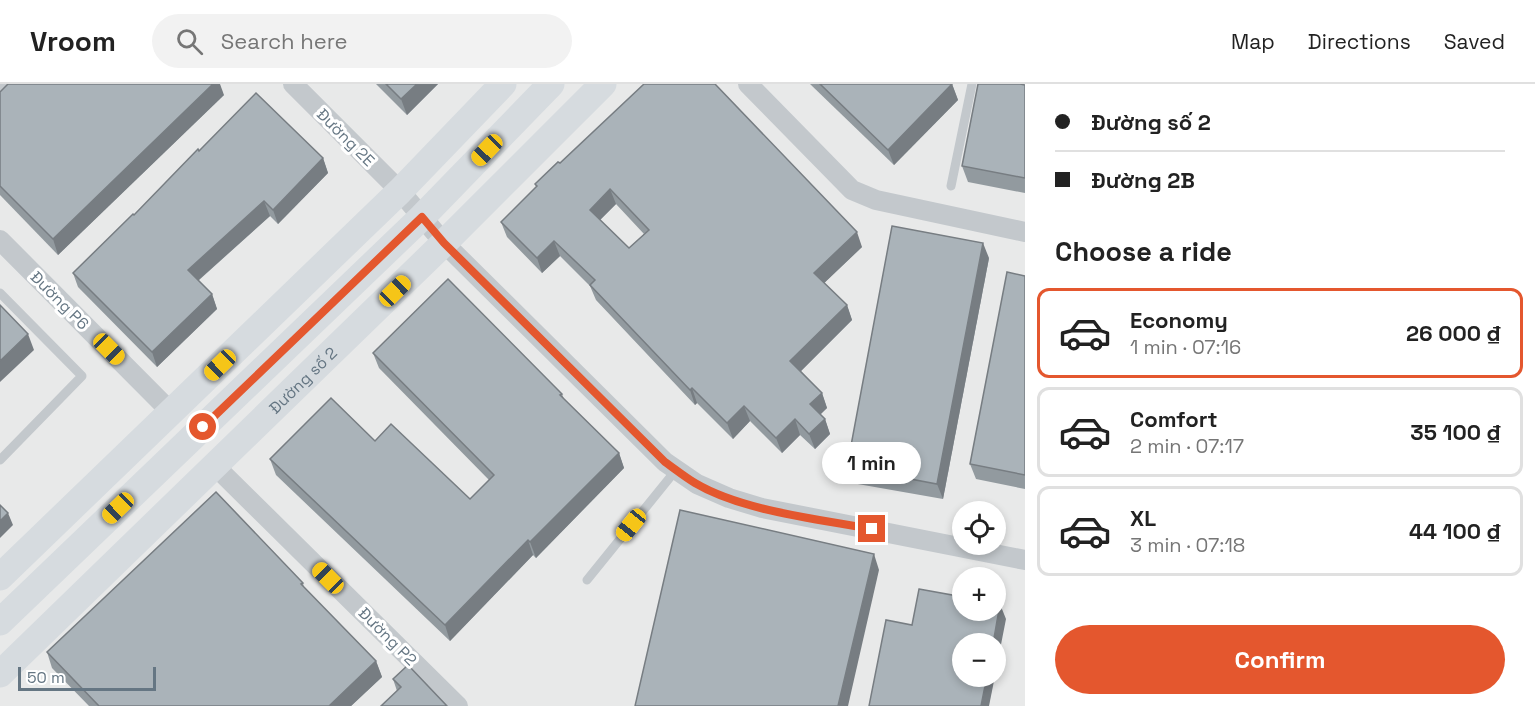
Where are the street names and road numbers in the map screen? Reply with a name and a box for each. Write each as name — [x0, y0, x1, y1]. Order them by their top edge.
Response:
street label: Đường 2E — [312, 104, 379, 171]
street label: Đường P6 — [26, 267, 93, 334]
street label: Đường số 2 — [265, 343, 342, 418]
street label: Đường P2 — [354, 603, 421, 670]

